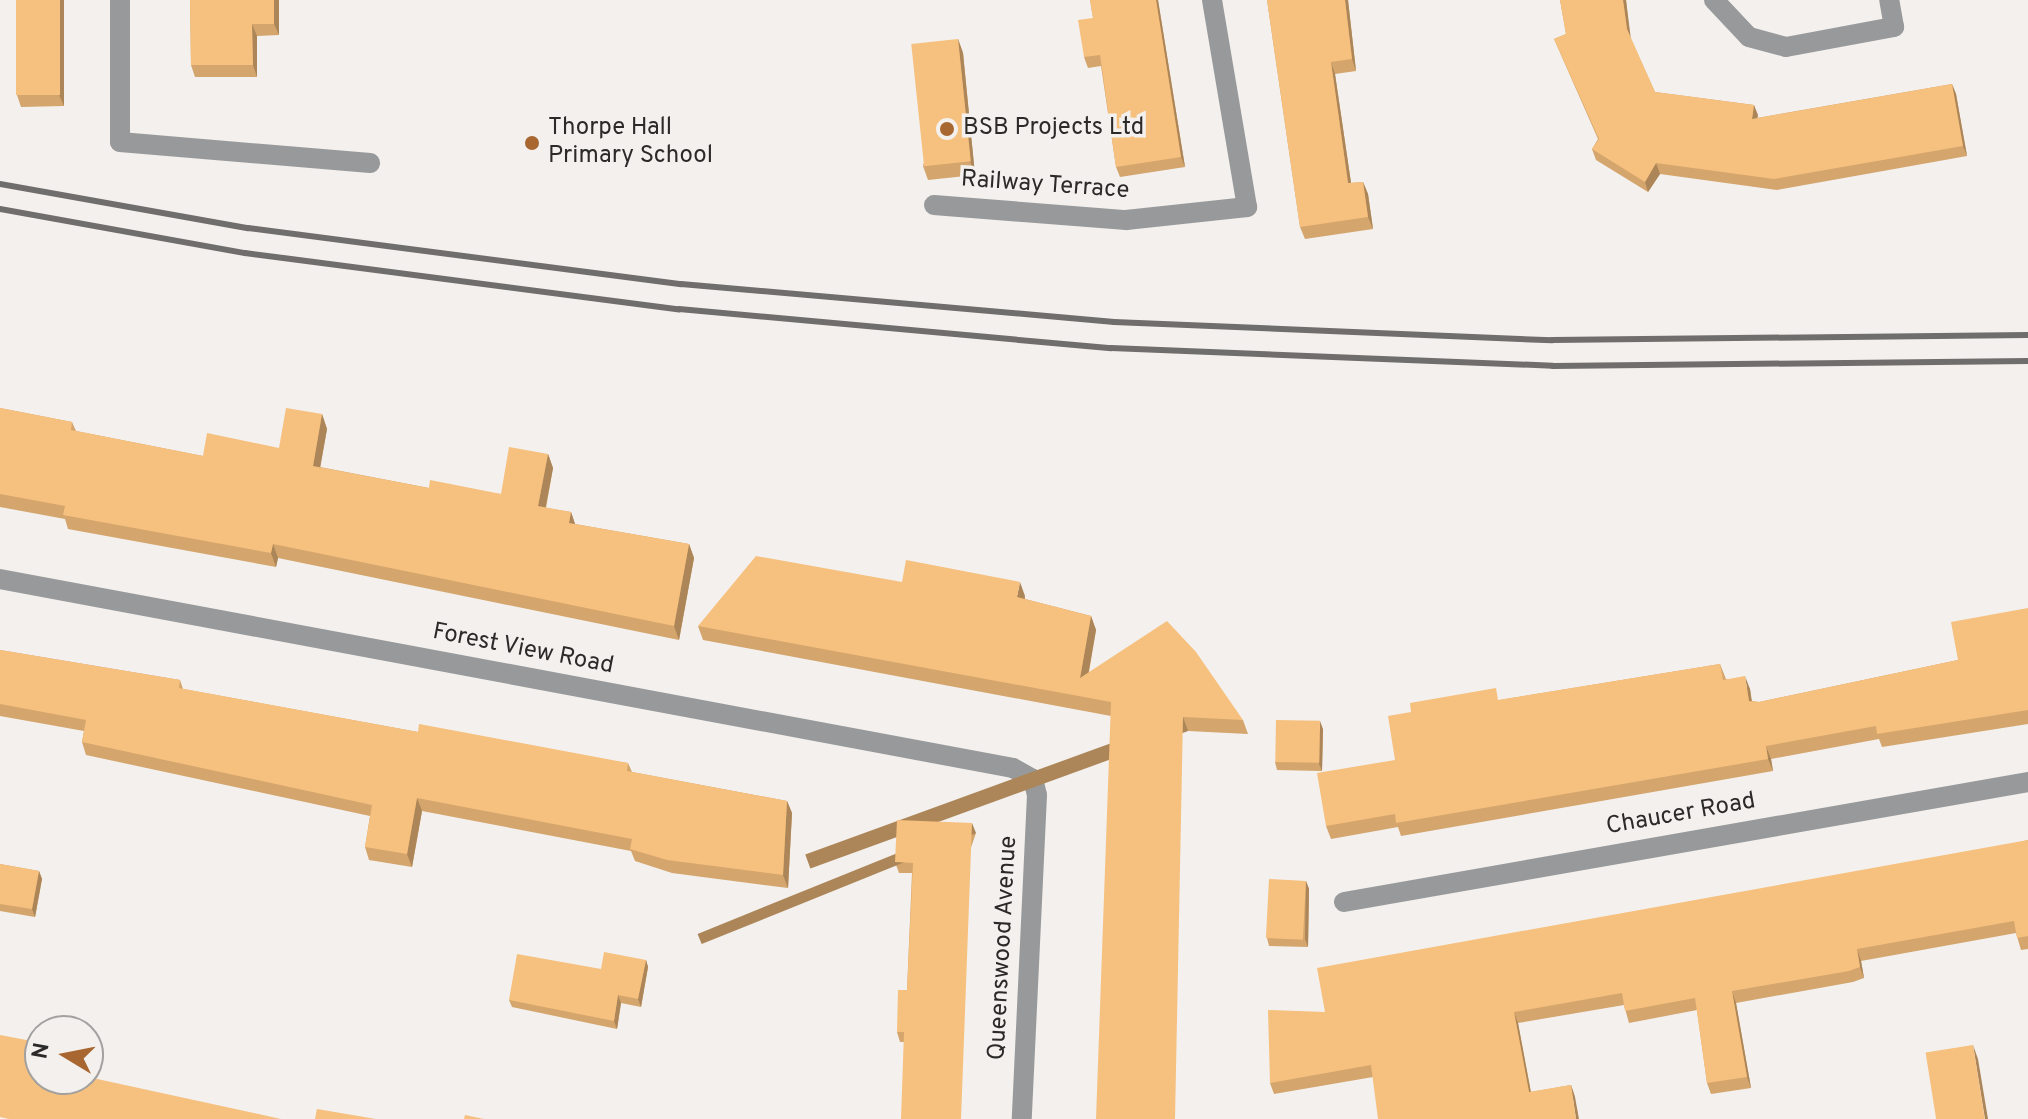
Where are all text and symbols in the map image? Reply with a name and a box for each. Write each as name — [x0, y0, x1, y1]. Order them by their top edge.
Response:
place label: Thorpe Hall Primary School — [548, 115, 713, 171]
place label: BSB Projects Ltd — [963, 115, 1144, 143]
marker: BSB Projects Ltd — [938, 120, 956, 138]
marker: Thorpe Hall Primary School — [523, 134, 541, 152]
street label: Railway Terrace — [959, 166, 1131, 206]
street label: Forest View Road — [430, 618, 616, 682]
street label: Chaucer Road — [1604, 788, 1758, 842]
street label: Queenswood Avenue — [984, 835, 1024, 1061]
north arrow — [24, 1015, 104, 1095]
text: N — [27, 1041, 57, 1061]

